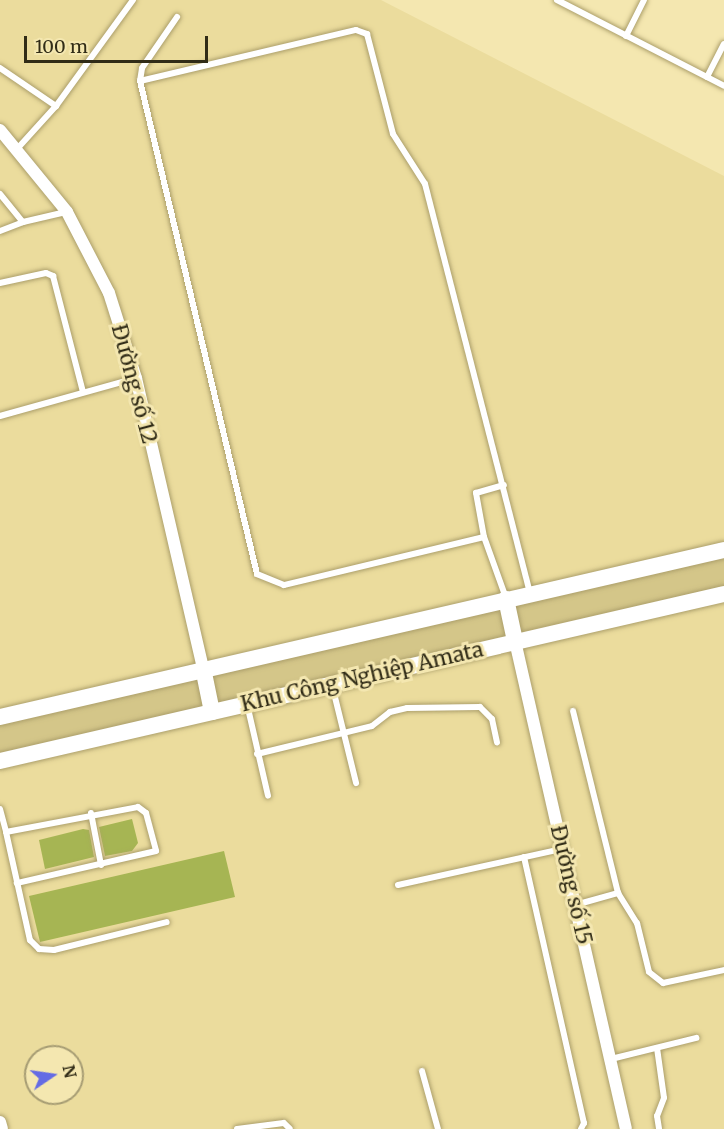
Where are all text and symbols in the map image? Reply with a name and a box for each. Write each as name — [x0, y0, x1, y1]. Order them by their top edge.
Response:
scale bar — [27, 24, 212, 62]
text: 100 m — [35, 35, 88, 58]
street label: Đường số 12 — [106, 322, 162, 446]
street label: Khu Công Nghiệp Amata — [238, 637, 486, 717]
street label: Đường số 15 — [545, 823, 597, 947]
north arrow — [24, 1045, 84, 1105]
text: N — [58, 1063, 81, 1080]

